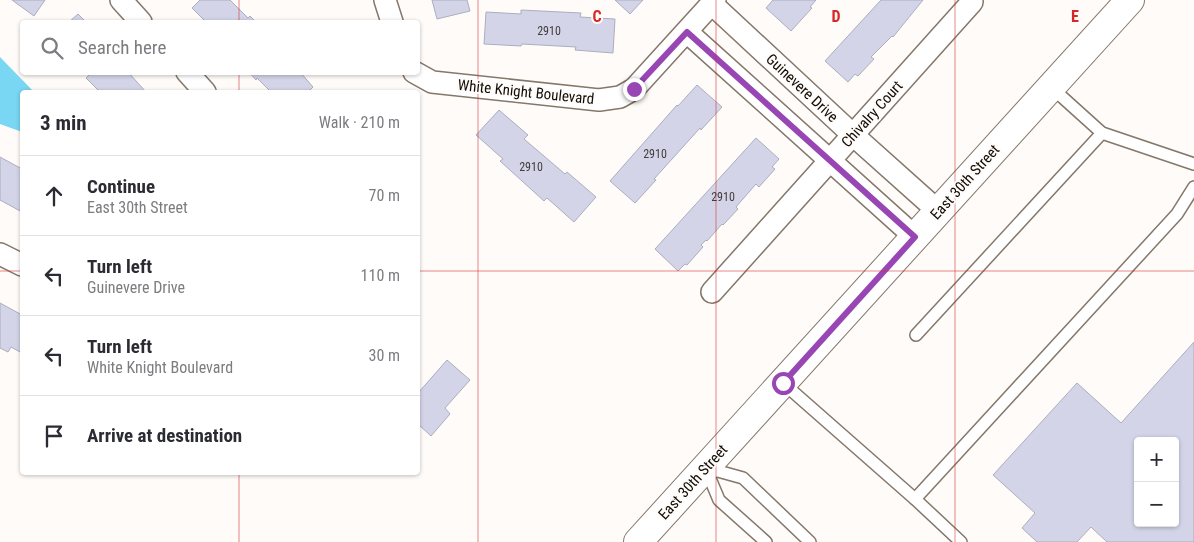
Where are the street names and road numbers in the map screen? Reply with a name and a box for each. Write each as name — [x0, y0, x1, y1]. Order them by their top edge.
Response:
street label: Guinevere Drive — [762, 50, 842, 126]
street label: White Knight Boulevard — [457, 76, 595, 108]
street label: Chivalry Court — [837, 77, 907, 151]
street label: East 30th Street — [927, 141, 1003, 223]
street label: East 30th Street — [655, 441, 731, 523]

